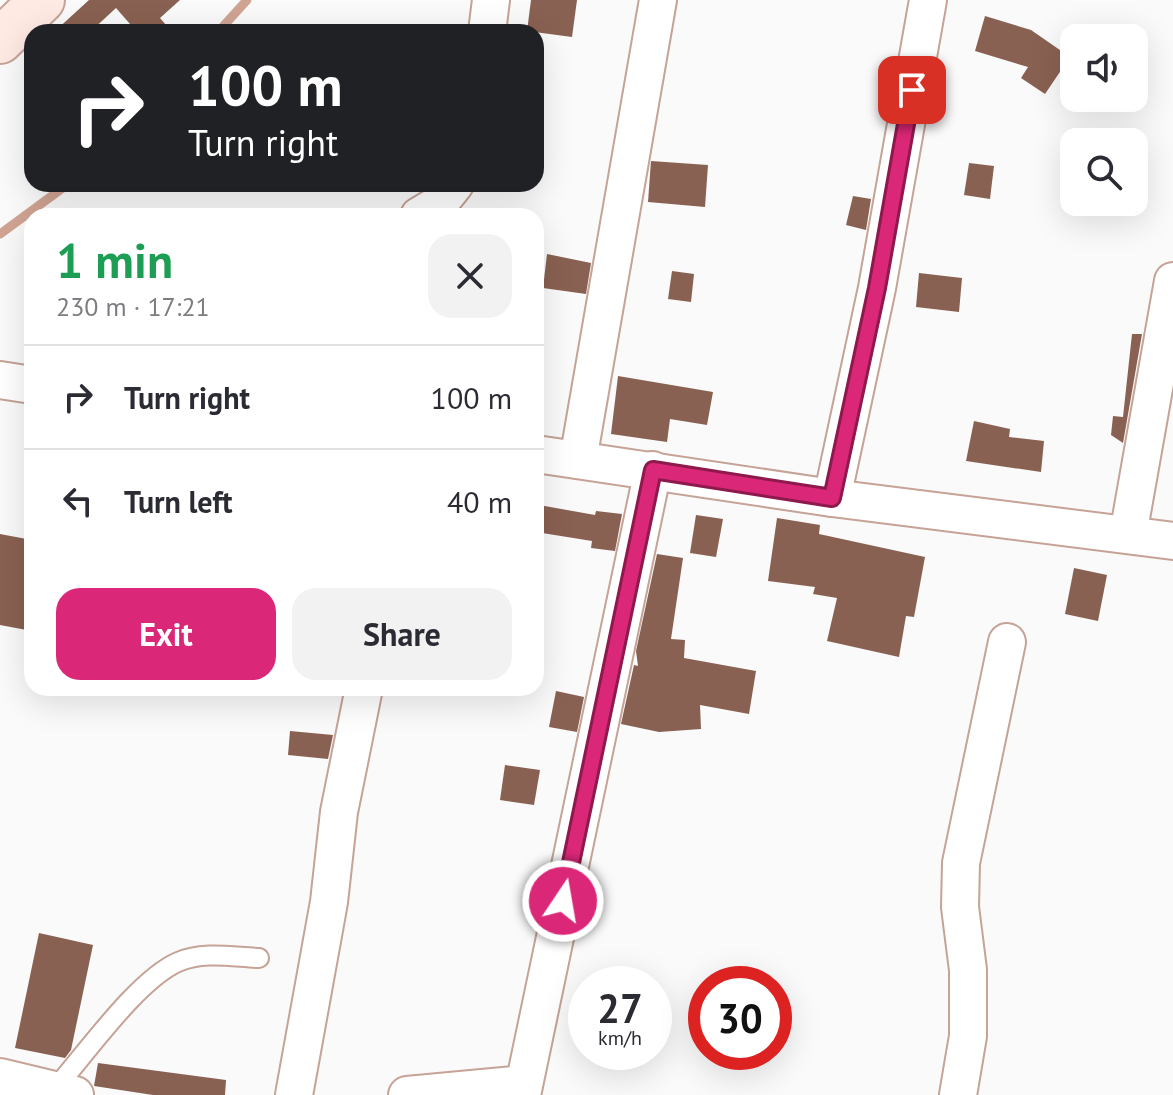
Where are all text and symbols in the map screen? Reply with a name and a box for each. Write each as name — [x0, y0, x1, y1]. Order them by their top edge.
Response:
map controls — [1060, 24, 1148, 216]
button: sound — [1060, 24, 1148, 112]
text: 100 m — [188, 49, 343, 121]
icon: right — [56, 56, 160, 160]
pin — [878, 56, 946, 124]
icon: arrive — [890, 68, 934, 112]
text: Turn right — [188, 119, 338, 166]
button: search — [1060, 128, 1148, 216]
text: 1 min — [56, 229, 173, 291]
button: close — [428, 234, 512, 318]
text: 230 m · 17:21 — [56, 290, 210, 323]
icon: right — [56, 375, 100, 419]
text: Turn right — [124, 378, 250, 417]
text: 100 m — [431, 378, 512, 417]
icon: left — [56, 479, 100, 523]
text: Turn left — [124, 482, 232, 521]
text: 40 m — [447, 482, 512, 521]
button: Exit — [56, 588, 276, 680]
button: Share — [292, 588, 512, 680]
position arrow — [521, 859, 605, 943]
speed limit sign: 30 — [688, 966, 792, 1070]
text: 27 — [597, 982, 643, 1034]
text: km/h — [598, 1025, 642, 1051]

